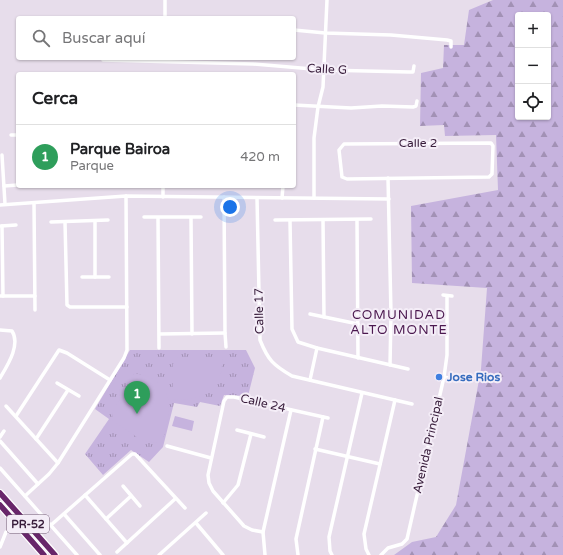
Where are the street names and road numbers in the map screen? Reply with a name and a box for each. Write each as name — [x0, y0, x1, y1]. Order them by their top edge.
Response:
street label: Calle G — [307, 61, 347, 77]
street label: Calle 2 — [399, 136, 437, 150]
street label: Calle 17 — [252, 288, 266, 334]
street label: Calle 24 — [239, 391, 287, 415]
street label: Avenida Principal — [410, 395, 446, 495]
road number: PR-52 — [7, 515, 49, 533]

